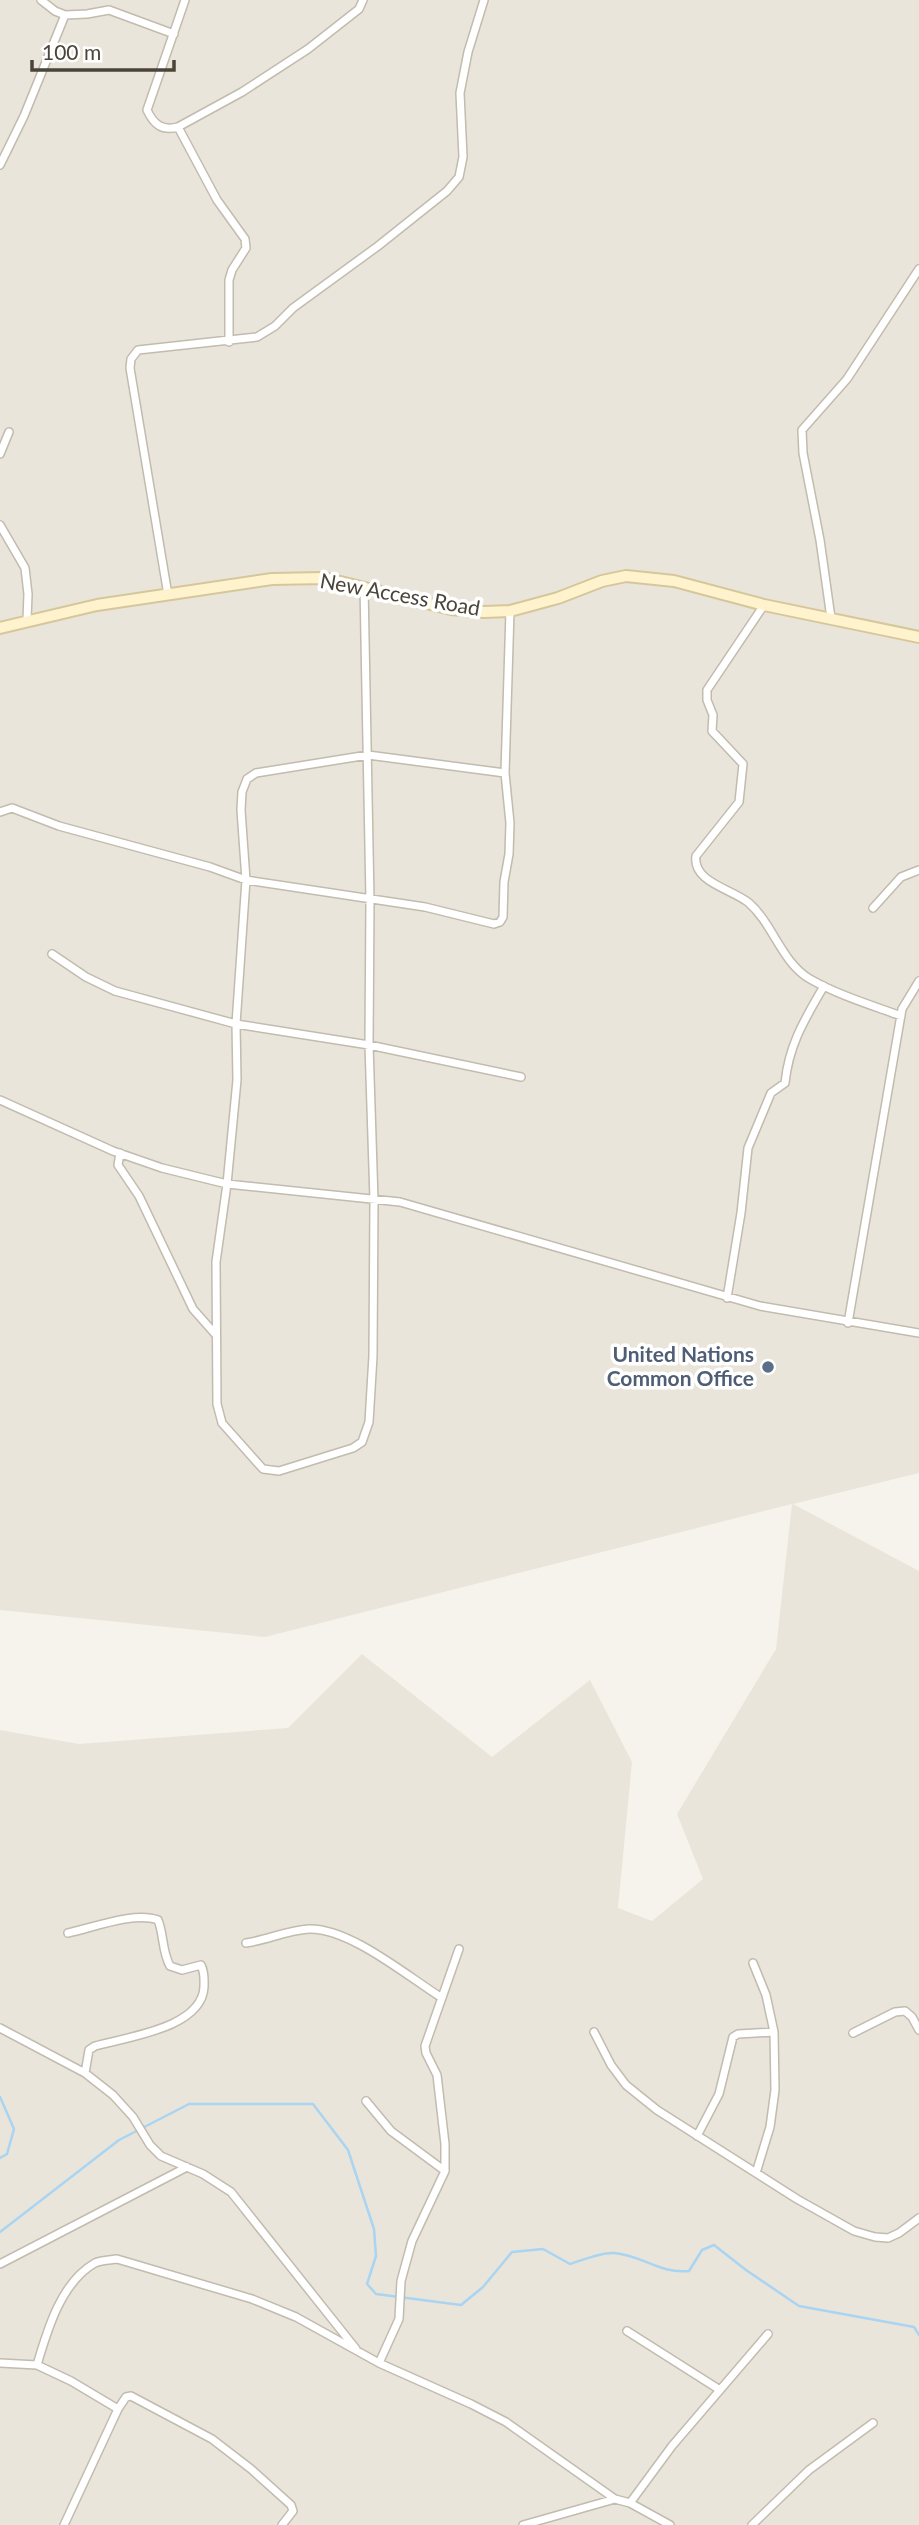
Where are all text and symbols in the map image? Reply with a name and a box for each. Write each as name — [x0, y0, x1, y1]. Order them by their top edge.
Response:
scale bar — [32, 28, 173, 72]
text: 100 m — [42, 39, 101, 64]
street label: New Access Road — [318, 567, 482, 620]
place label: United Nations Common Office — [607, 1341, 754, 1390]
marker: United Nations Common Office — [760, 1359, 776, 1375]

